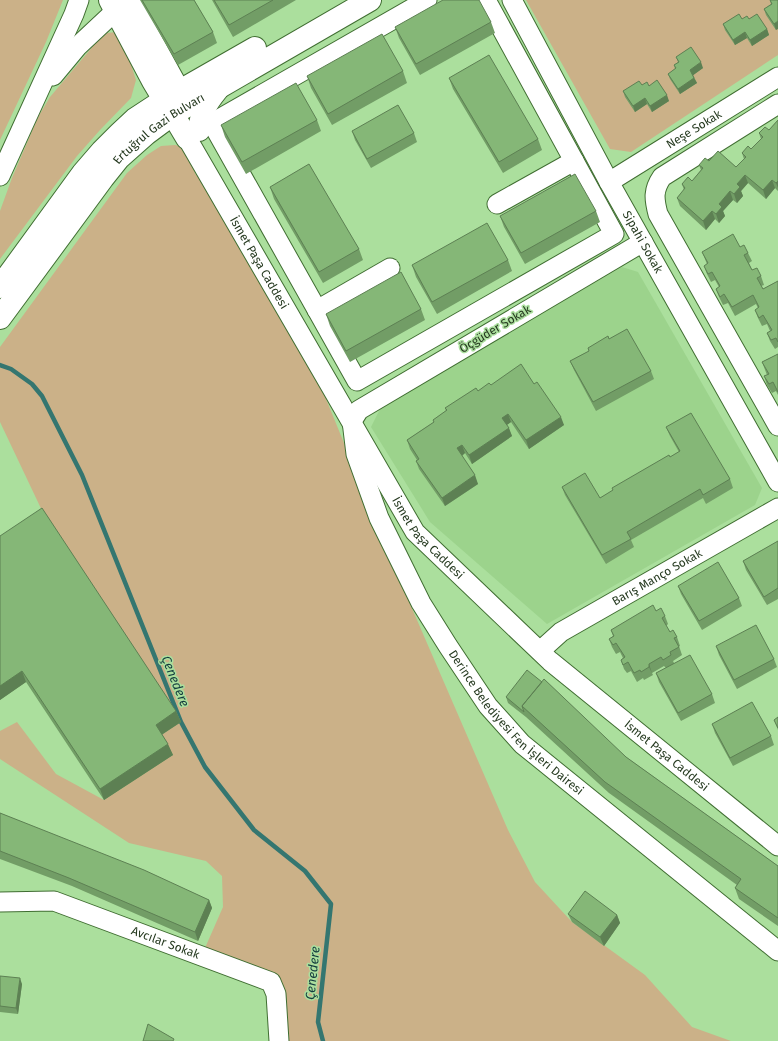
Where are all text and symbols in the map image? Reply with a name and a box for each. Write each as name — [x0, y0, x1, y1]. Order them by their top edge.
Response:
street label: Ertuğrul Gazi Bulvarı — [110, 90, 207, 167]
street label: Neşe Sokak — [664, 106, 725, 152]
street label: Sipahi Sokak — [620, 208, 666, 276]
street label: İsmet Paşa Caddesi — [227, 213, 291, 311]
street label: Öçgüder Sokak — [456, 300, 534, 356]
street label: İsmet Paşa Caddesi — [389, 494, 467, 582]
street label: Barış Manço Sokak — [610, 545, 705, 608]
street label: Derince Belediyesi Fen İşleri Dairesi — [446, 647, 586, 798]
water label: Çenedere — [159, 654, 193, 709]
street label: İsmet Paşa Caddesi — [622, 716, 712, 794]
street label: Avcılar Sokak — [129, 923, 202, 962]
water label: Çenedere — [302, 945, 323, 1000]

